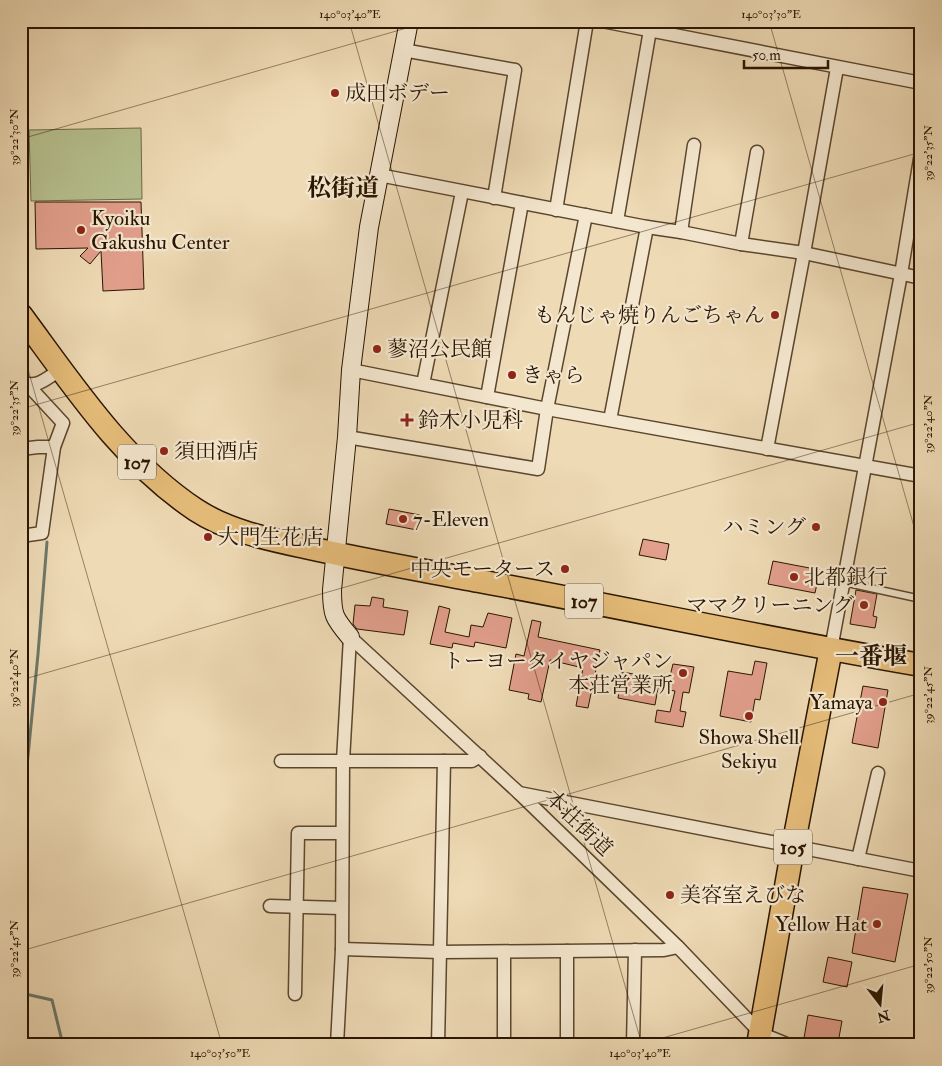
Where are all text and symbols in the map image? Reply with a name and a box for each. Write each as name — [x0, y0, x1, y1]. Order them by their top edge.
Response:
text: 140°03'40"E — [319, 7, 381, 22]
text: 140°03'30"E — [741, 7, 801, 22]
scale bar — [744, 38, 828, 70]
text: 50 m — [752, 46, 781, 65]
place label: 成田ボデー — [345, 80, 450, 107]
marker: 成田ボデー — [329, 87, 341, 99]
text: 39°22'30"N — [7, 108, 22, 165]
text: 39°22'35"N — [921, 125, 936, 181]
district label: 松街道 — [307, 173, 379, 204]
place label: Kyoiku Gakushu Center — [91, 205, 230, 256]
marker: Kyoiku Gakushu Center — [75, 224, 87, 236]
place label: もんじゃ焼りんごちゃん — [534, 302, 765, 329]
marker: もんじゃ焼りんごちゃん — [769, 309, 781, 321]
place label: 蓼沼公民館 — [387, 336, 492, 363]
marker: 蓼沼公民館 — [371, 343, 383, 355]
place label: きゃら — [522, 362, 585, 389]
marker: きゃら — [506, 369, 518, 381]
text: 39°22'35"N — [7, 380, 22, 436]
text: 39°22'40"N — [921, 394, 936, 453]
place label: 鈴木小児科 — [418, 407, 523, 434]
marker: 鈴木小児科 — [400, 413, 414, 427]
place label: 須田酒店 — [174, 438, 258, 465]
road number: 107 — [118, 444, 156, 480]
marker: 須田酒店 — [158, 445, 170, 457]
place label: 7-Eleven — [413, 506, 489, 533]
marker: 7-Eleven — [397, 513, 409, 525]
place label: ハミング — [722, 514, 806, 541]
marker: ハミング — [810, 521, 822, 533]
place label: 大門生花店 — [218, 524, 323, 551]
marker: 大門生花店 — [202, 531, 214, 543]
place label: 中央モータース — [410, 556, 555, 583]
marker: 中央モータース — [559, 563, 571, 575]
place label: 北都銀行 — [804, 564, 888, 591]
marker: 北都銀行 — [788, 571, 800, 583]
road number: 107 — [565, 584, 603, 618]
place label: ママクリーニング — [686, 592, 854, 619]
marker: ママクリーニング — [858, 599, 870, 611]
district label: 一番堰 — [835, 641, 907, 672]
text: 39°22'40"N — [7, 648, 22, 707]
place label: トーヨータイヤジャパン 本荘営業所 — [443, 648, 673, 699]
text: 39°22'45"N — [921, 666, 936, 724]
marker: トーヨータイヤジャパン 本荘営業所 — [677, 667, 689, 679]
place label: Yamaya — [809, 689, 873, 716]
marker: Yamaya — [877, 696, 889, 708]
marker: Showa Shell Sekiyu — [743, 710, 755, 722]
place label: Showa Shell Sekiyu — [699, 724, 800, 775]
street label: 本荘街道 — [539, 784, 618, 862]
road number: 105 — [774, 830, 812, 864]
place label: 美容室えびな — [680, 882, 806, 909]
marker: 美容室えびな — [664, 889, 676, 901]
place label: Yellow Hat — [775, 911, 867, 938]
marker: Yellow Hat — [871, 918, 883, 930]
text: 39°22'45"N — [7, 920, 22, 978]
text: 39°22'50"N — [921, 936, 936, 994]
north arrow — [854, 978, 904, 1028]
text: N — [875, 1006, 893, 1026]
text: 140°03'50"E — [190, 1046, 250, 1061]
text: 140°03'40"E — [609, 1046, 671, 1061]

